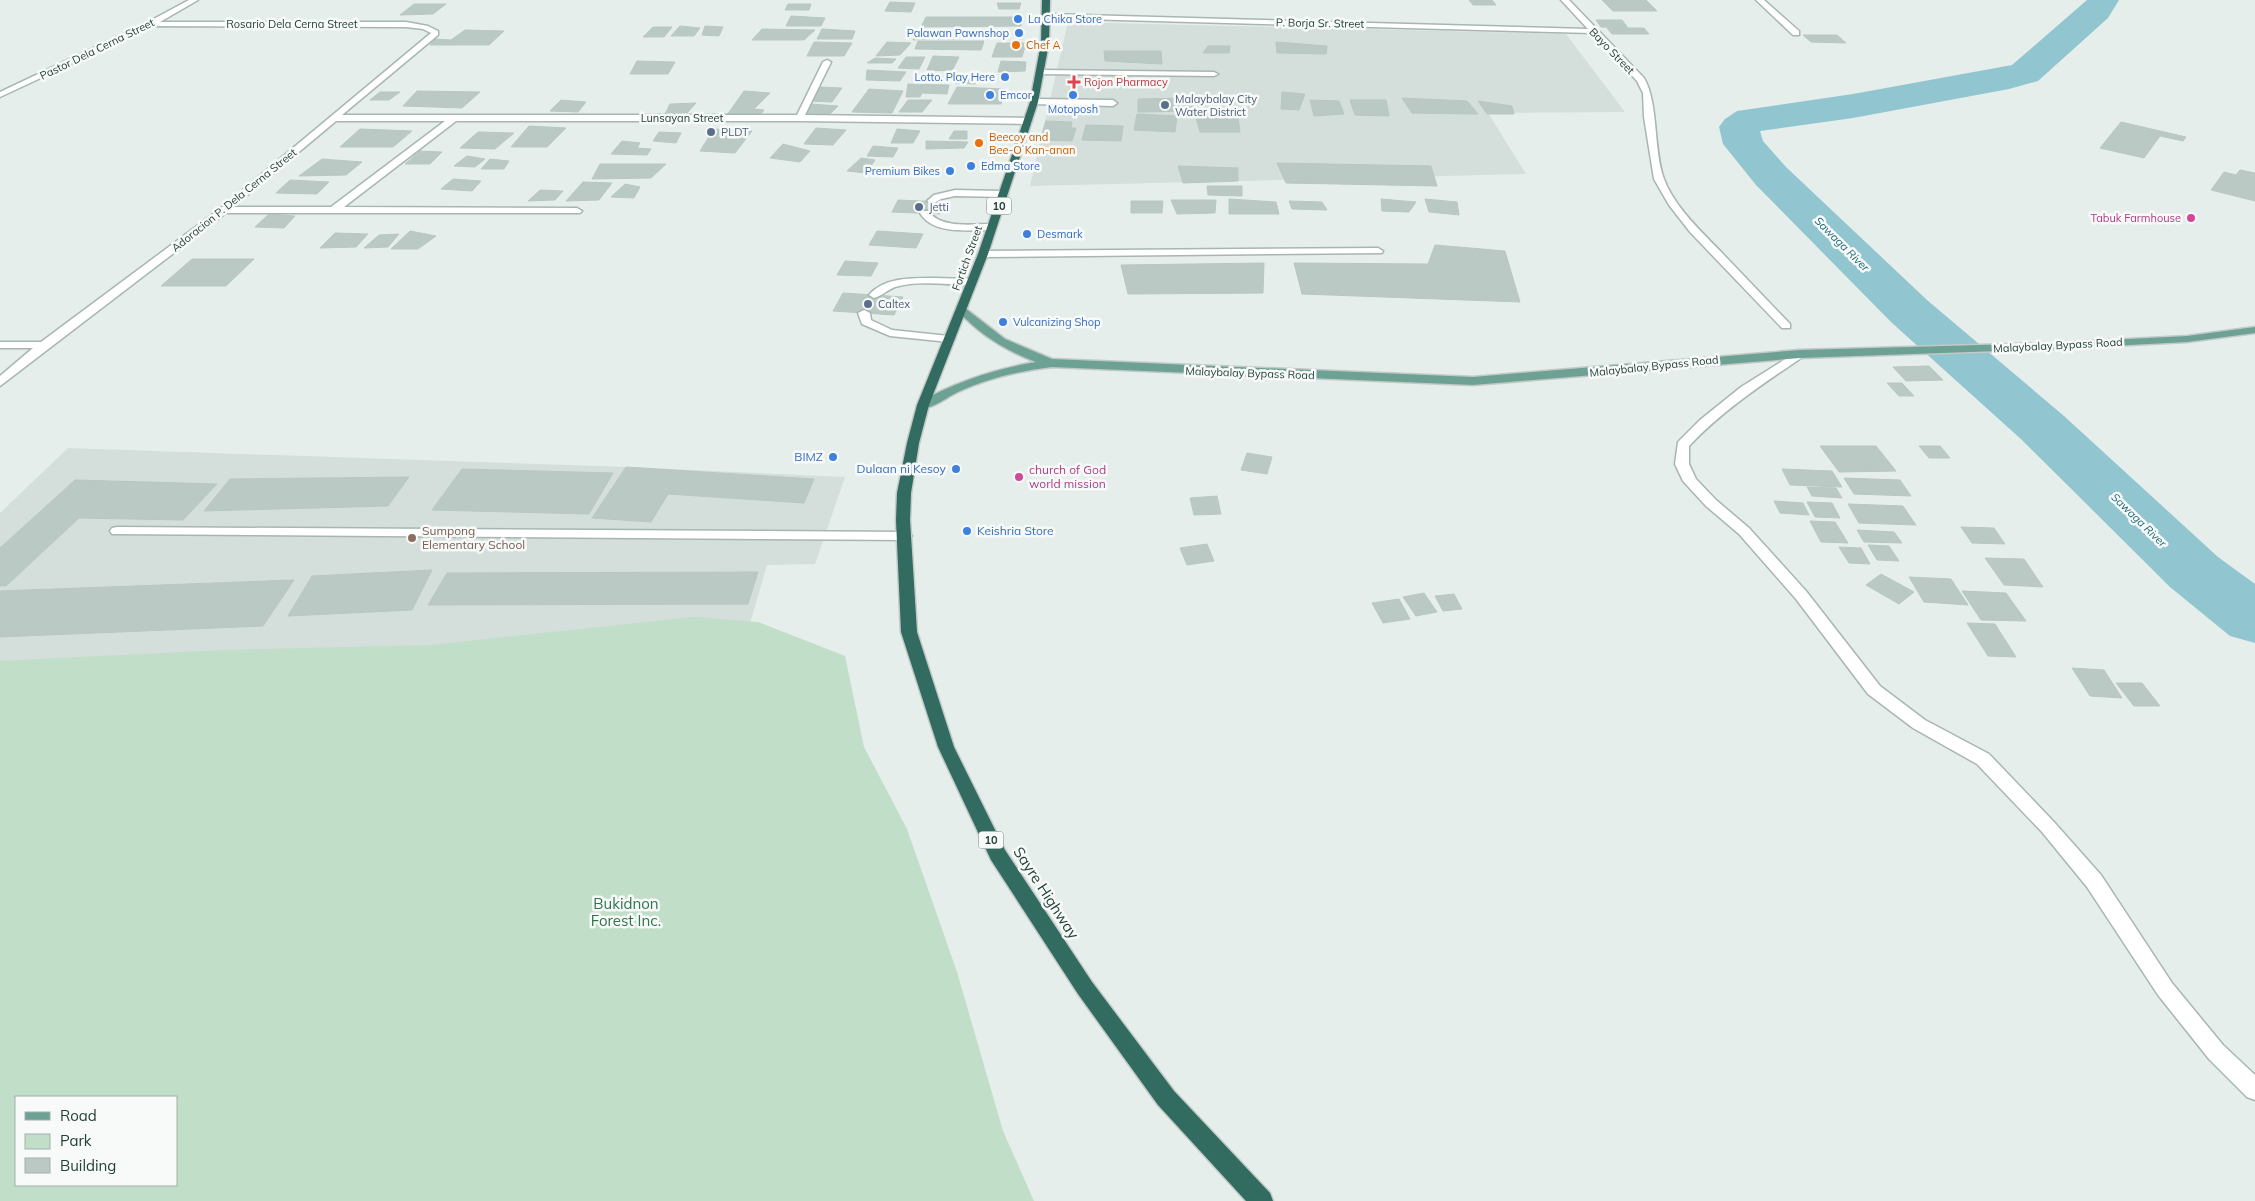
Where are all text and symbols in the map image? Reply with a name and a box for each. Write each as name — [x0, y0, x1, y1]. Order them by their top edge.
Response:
place label: La Chika Store — [1028, 12, 1102, 26]
marker: La Chika Store — [1012, 13, 1024, 25]
street label: Pastor Dela Cerna Street — [37, 15, 157, 83]
street label: P. Borja Sr. Street — [1276, 15, 1364, 31]
street label: Rosario Dela Cerna Street — [226, 17, 358, 31]
street label: Bayo Street — [1586, 25, 1638, 77]
place label: Palawan Pawnshop — [907, 26, 1009, 40]
marker: Palawan Pawnshop — [1013, 27, 1025, 39]
place label: Chef A — [1026, 38, 1061, 52]
marker: Chef A — [1010, 39, 1022, 51]
place label: Lotto. Play Here — [915, 70, 995, 84]
marker: Lotto. Play Here — [999, 71, 1011, 83]
place label: Rojon Pharmacy — [1084, 75, 1168, 89]
marker: Rojon Pharmacy — [1068, 76, 1080, 88]
place label: Emcor — [1000, 88, 1032, 102]
marker: Emcor — [984, 89, 996, 101]
marker: Motoposh — [1067, 89, 1079, 101]
place label: Malaybalay City Water District — [1175, 92, 1257, 119]
marker: Malaybalay City Water District — [1159, 99, 1171, 111]
place label: Motoposh — [1048, 102, 1098, 116]
street label: Lunsayan Street — [641, 111, 724, 125]
place label: PLDT — [721, 125, 749, 139]
marker: PLDT — [705, 126, 717, 138]
place label: Beecoy and Bee-O Kan-anan — [989, 130, 1075, 157]
marker: Beecoy and Bee-O Kan-anan — [973, 137, 985, 149]
street label: Adoracion P. Dela Cerna Street — [169, 145, 299, 255]
place label: Edma Store — [981, 159, 1040, 173]
marker: Edma Store — [965, 160, 977, 172]
place label: Premium Bikes — [865, 164, 940, 178]
marker: Premium Bikes — [944, 165, 956, 177]
road number: 10 — [986, 198, 1012, 215]
place label: Jetti — [929, 200, 949, 214]
marker: Jetti — [913, 201, 925, 213]
place label: Tabuk Farmhouse — [2090, 211, 2181, 225]
marker: Tabuk Farmhouse — [2185, 212, 2197, 224]
water label: Sawaga River — [1812, 214, 1873, 275]
street label: Fortich Street — [949, 223, 985, 292]
place label: Desmark — [1037, 227, 1083, 241]
marker: Desmark — [1021, 228, 1033, 240]
place label: Caltex — [878, 297, 910, 311]
marker: Caltex — [862, 298, 874, 310]
place label: Vulcanizing Shop — [1013, 315, 1101, 329]
marker: Vulcanizing Shop — [997, 316, 1009, 328]
street label: Malaybalay Bypass Road — [1993, 335, 2123, 355]
street label: Malaybalay Bypass Road — [1589, 352, 1719, 380]
street label: Malaybalay Bypass Road — [1185, 364, 1315, 382]
place label: BIMZ — [794, 449, 823, 464]
marker: BIMZ — [827, 451, 839, 463]
place label: Dulaan ni Kesoy — [857, 461, 947, 476]
place label: church of God world mission — [1029, 462, 1106, 491]
marker: Dulaan ni Kesoy — [950, 463, 962, 475]
marker: church of God world mission — [1013, 471, 1025, 483]
water label: Sawaga River — [2108, 490, 2170, 551]
place label: Sumpong Elementary School — [422, 523, 525, 552]
place label: Keishria Store — [977, 523, 1054, 538]
marker: Keishria Store — [961, 525, 973, 537]
marker: Sumpong Elementary School — [406, 532, 418, 544]
road number: 10 — [978, 832, 1004, 848]
street label: Sayre Highway — [1010, 843, 1083, 942]
park label: Bukidnon Forest Inc. — [591, 894, 661, 930]
legend — [15, 1096, 178, 1186]
text: Road — [60, 1106, 97, 1125]
text: Park — [60, 1131, 92, 1150]
text: Building — [60, 1156, 116, 1175]

